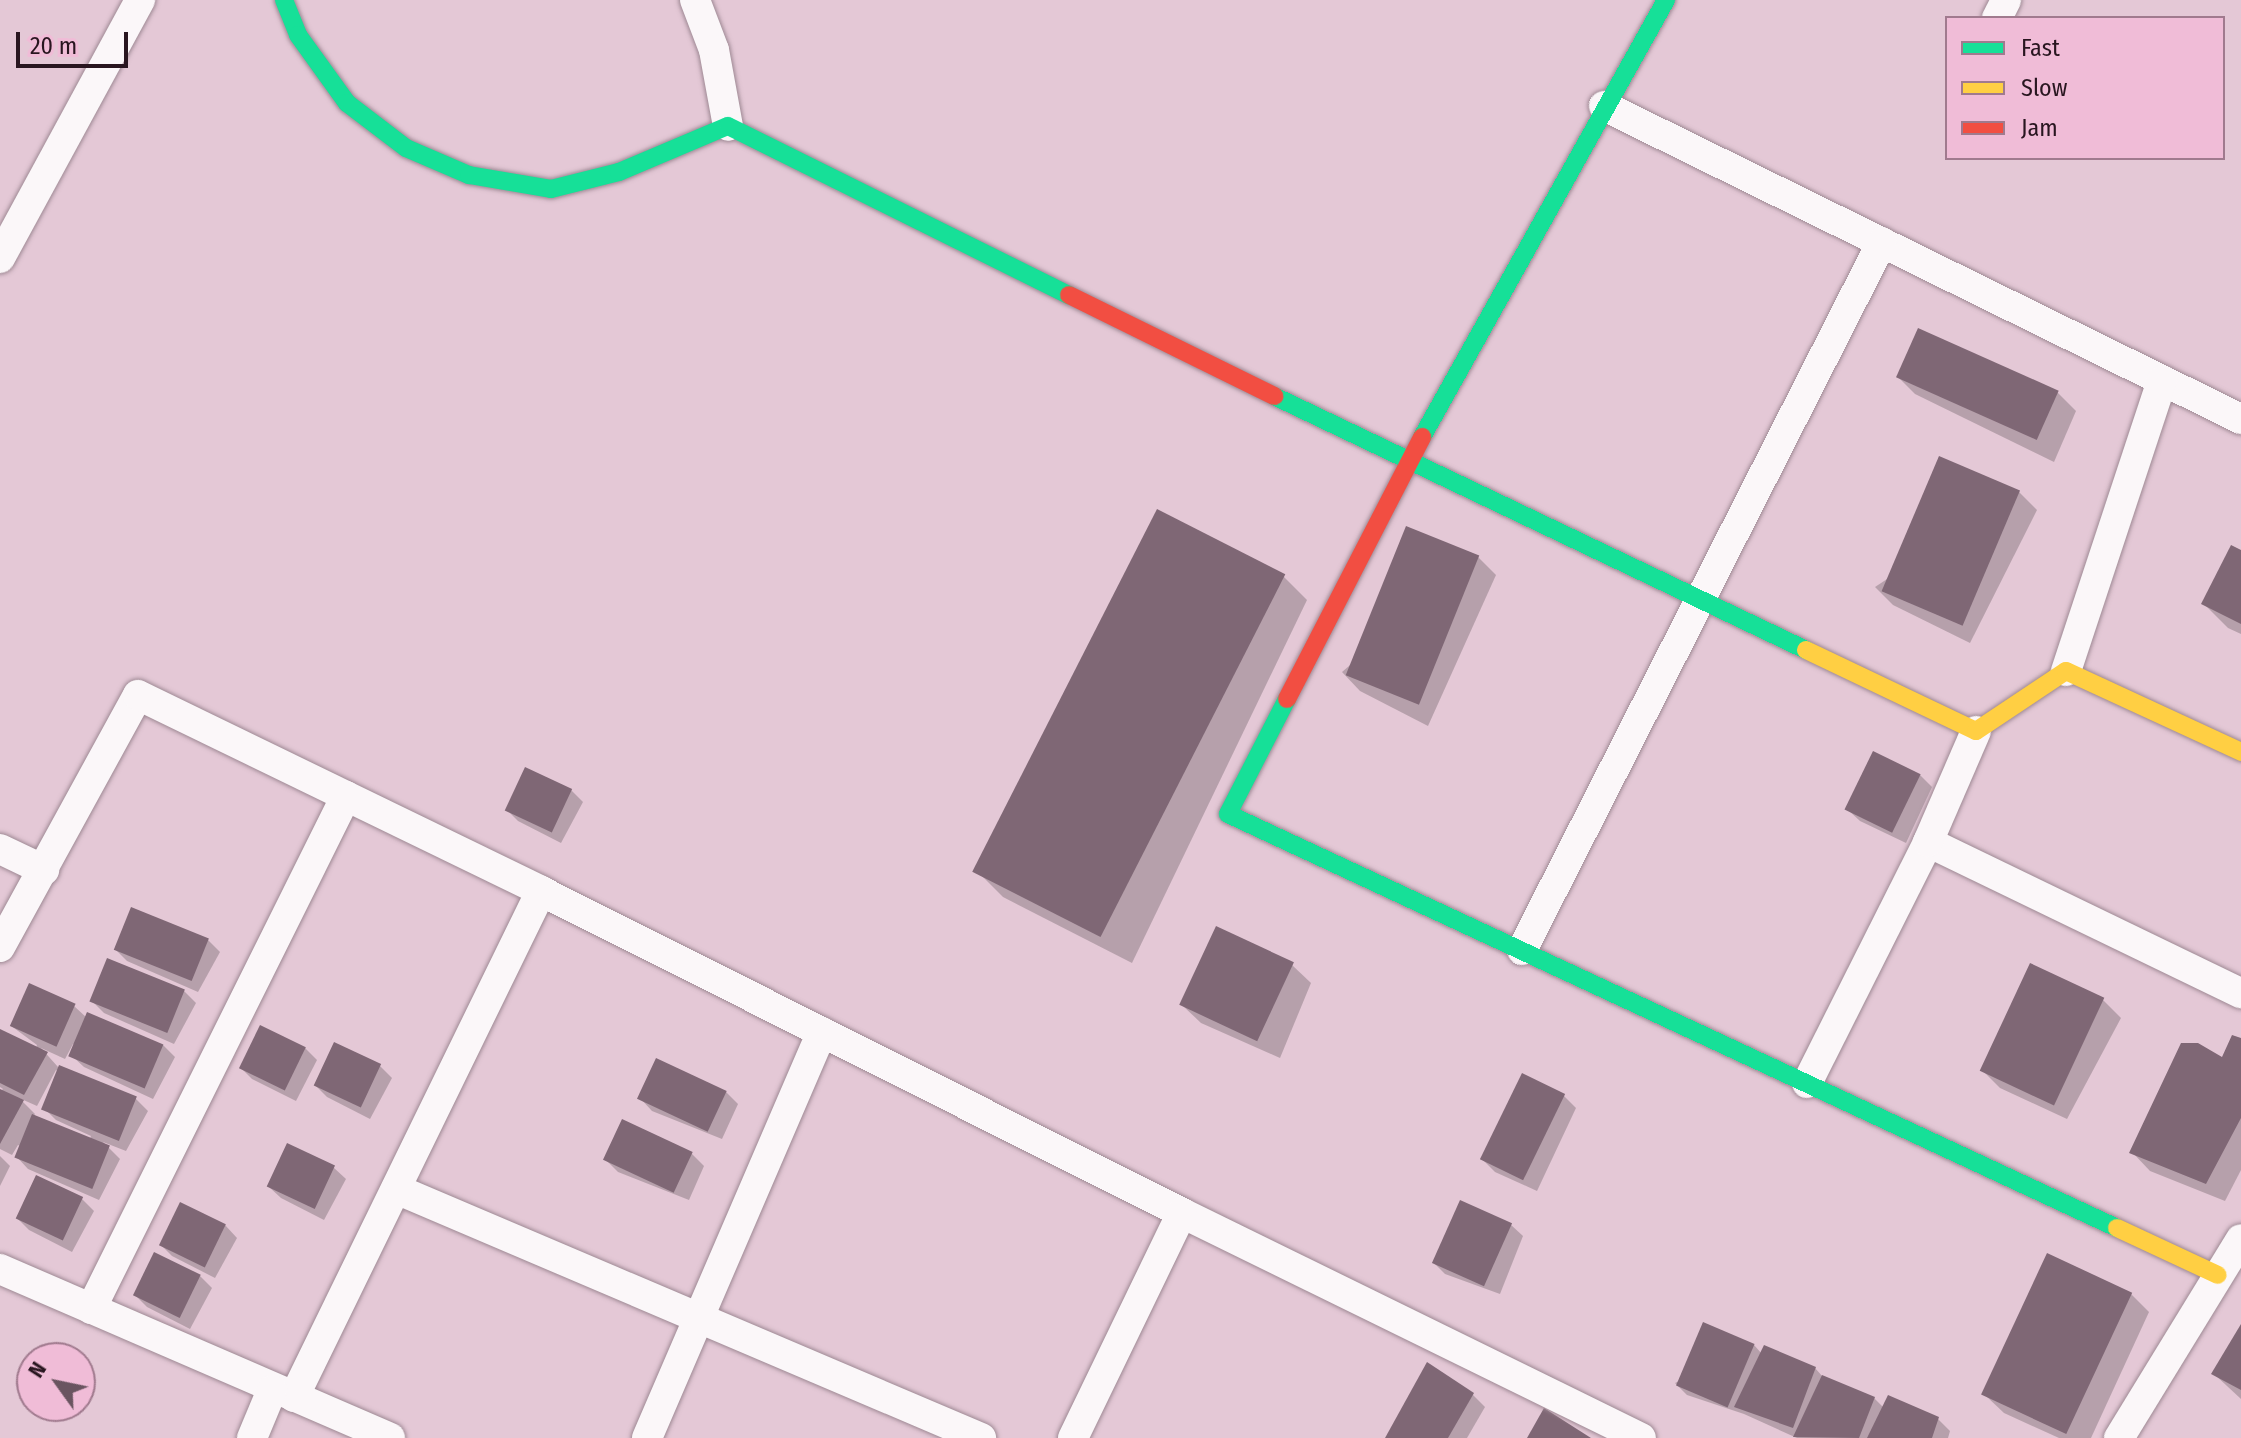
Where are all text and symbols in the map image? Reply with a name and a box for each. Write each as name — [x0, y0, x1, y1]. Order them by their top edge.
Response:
scale bar — [20, 16, 132, 66]
legend — [1945, 16, 2225, 160]
text: 20 m — [30, 32, 77, 60]
text: Fast — [2021, 34, 2060, 62]
text: Slow — [2021, 74, 2067, 102]
text: Jam — [2021, 114, 2058, 142]
north arrow — [16, 1342, 96, 1422]
text: N — [22, 1357, 52, 1383]

